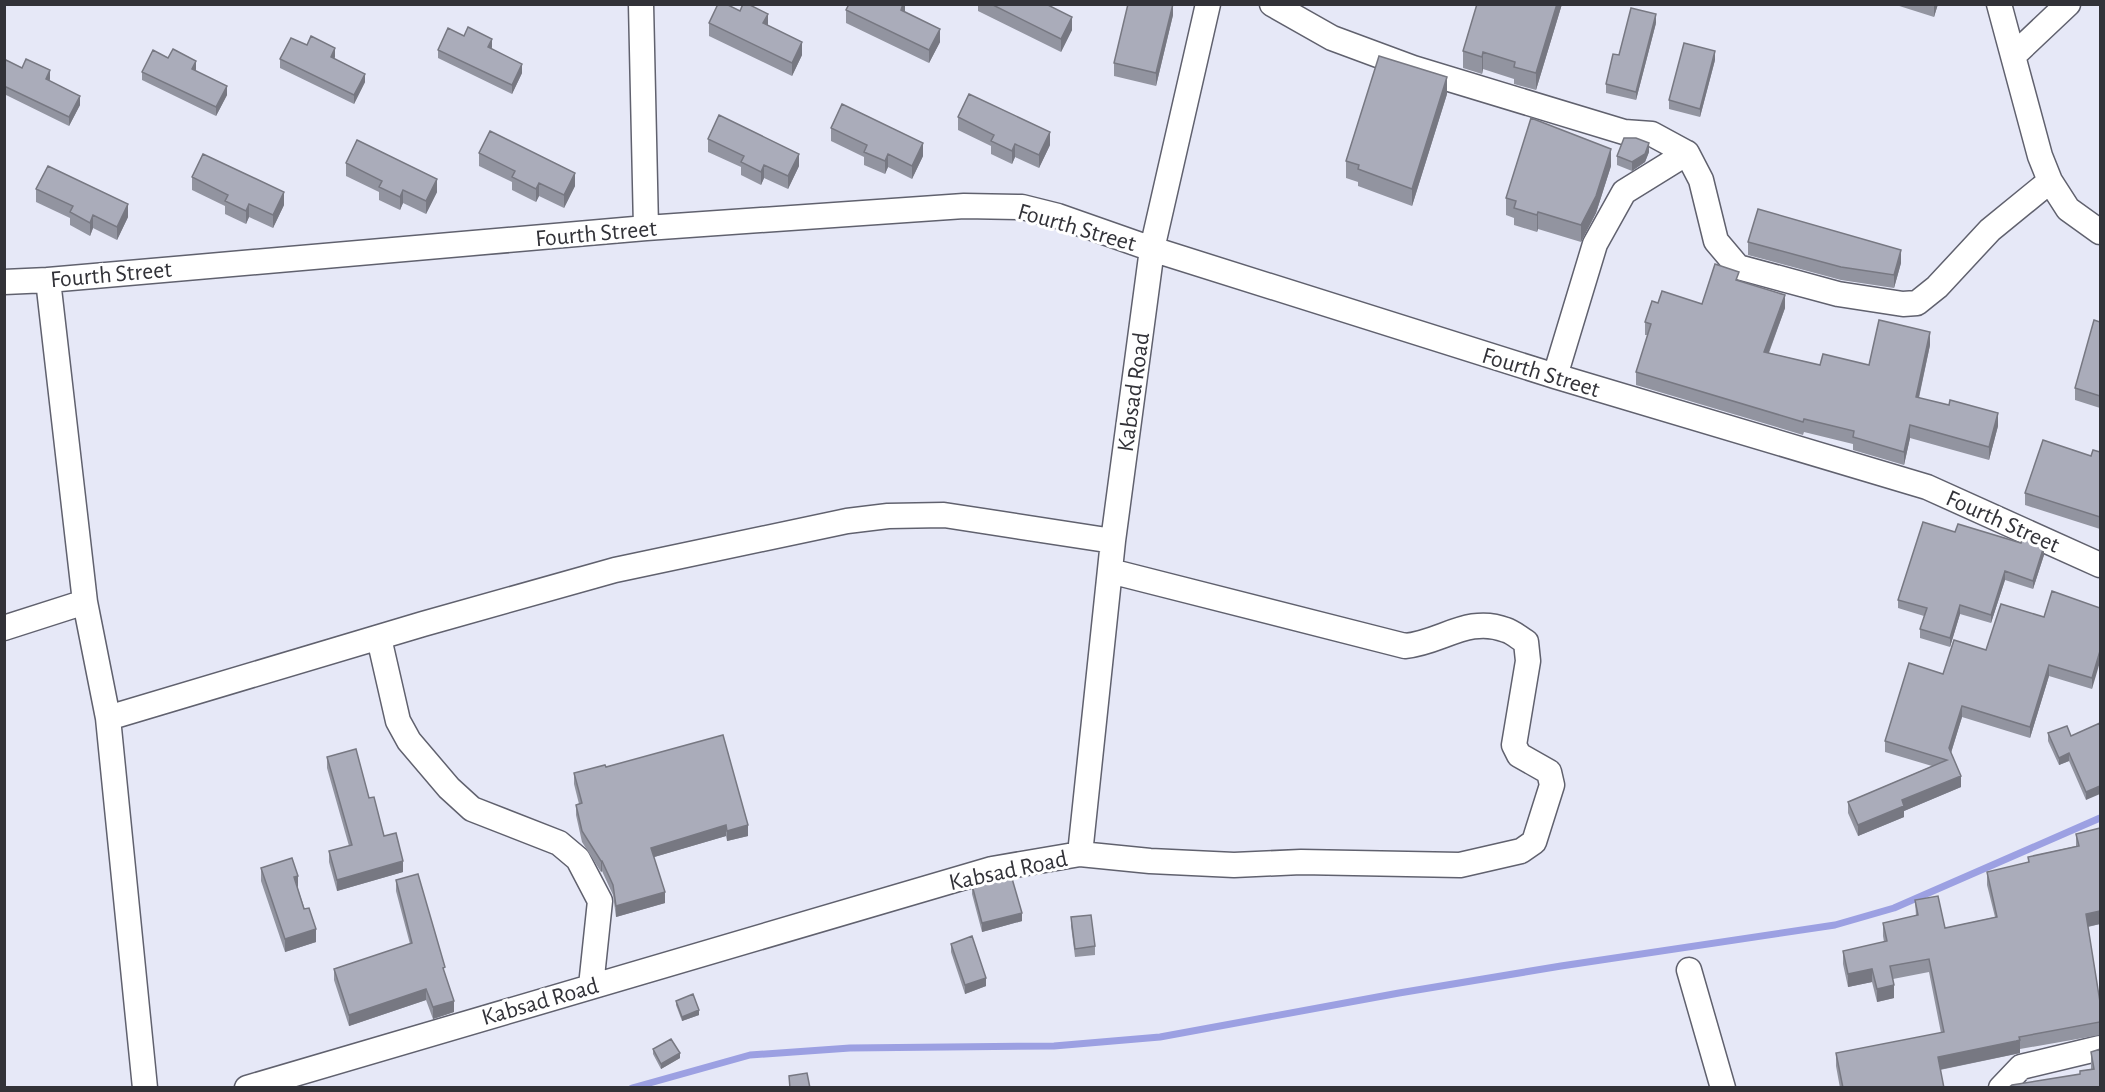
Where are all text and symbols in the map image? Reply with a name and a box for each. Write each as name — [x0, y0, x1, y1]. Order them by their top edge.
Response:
street label: Fourth Street — [1015, 200, 1139, 256]
street label: Fourth Street — [534, 217, 658, 251]
street label: Fourth Street — [49, 258, 173, 292]
street label: Kabsad Road — [1114, 331, 1154, 453]
street label: Fourth Street — [1479, 344, 1603, 402]
street label: Fourth Street — [1942, 486, 2063, 558]
street label: Kabsad Road — [947, 847, 1070, 895]
street label: Kabsad Road — [479, 974, 601, 1030]

